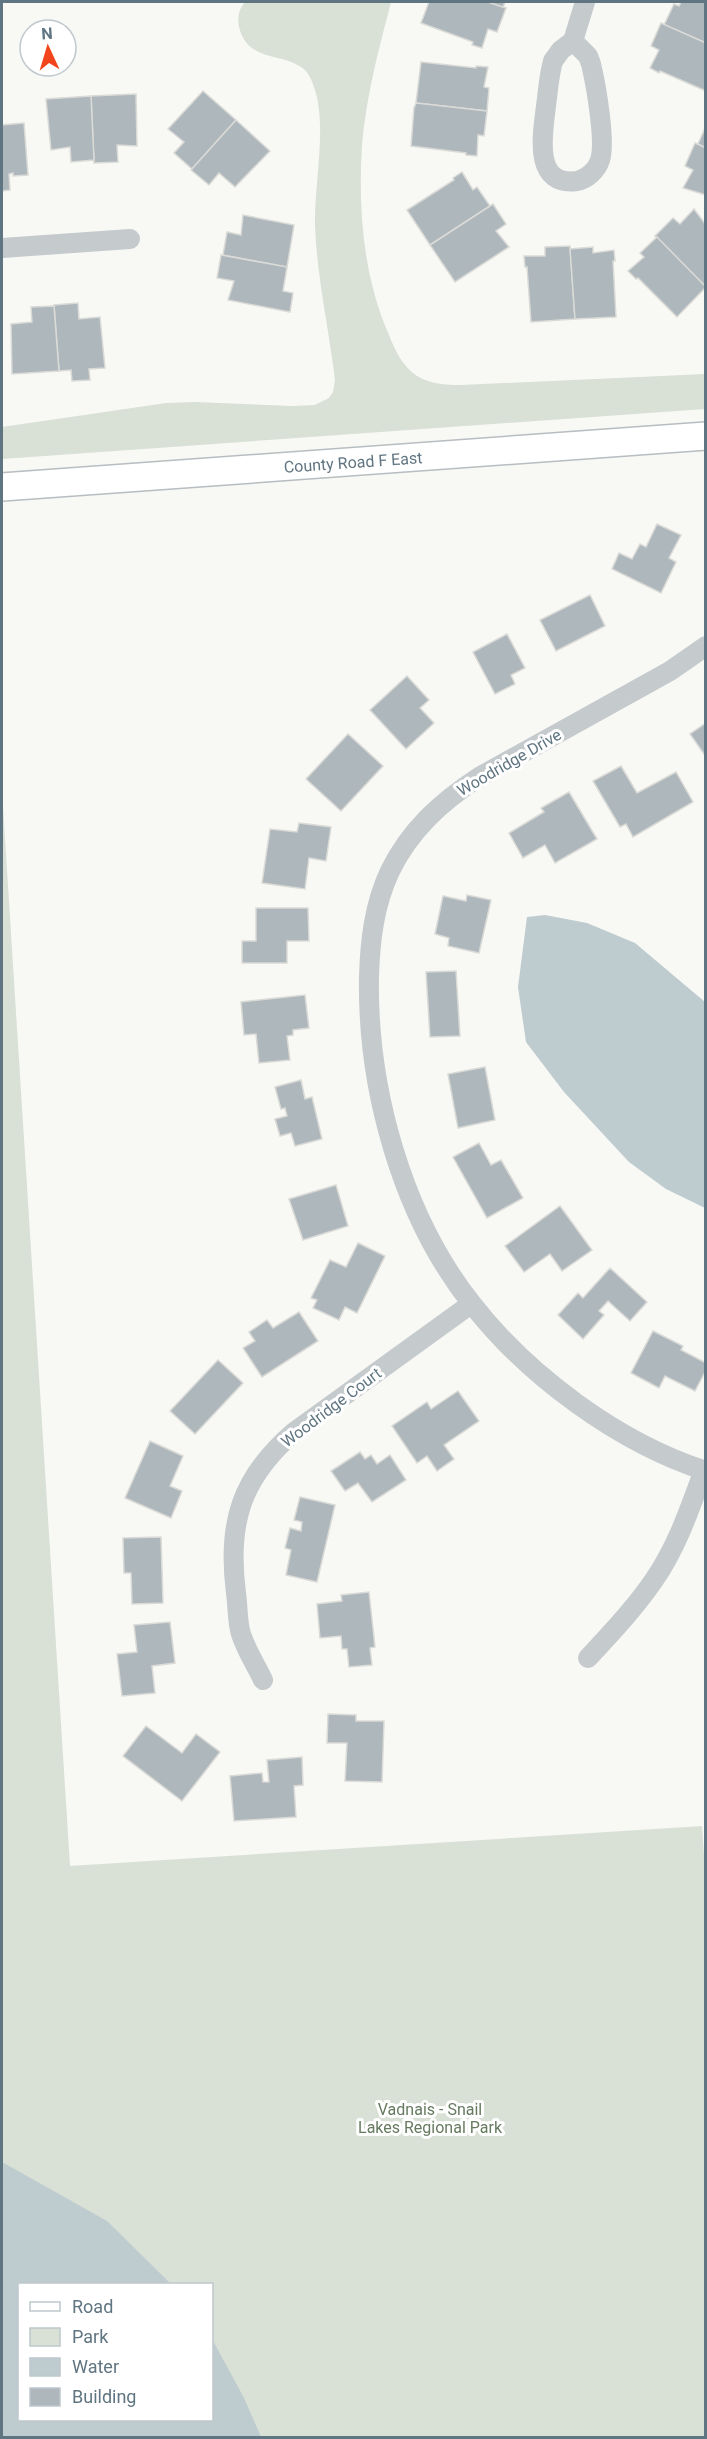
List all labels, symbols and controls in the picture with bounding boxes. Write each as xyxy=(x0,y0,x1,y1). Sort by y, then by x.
north arrow xyxy=(18,18,78,78)
text: N xyxy=(41,24,53,43)
street label: County Road F East xyxy=(283,448,423,477)
street label: Woodridge Drive xyxy=(454,725,565,800)
street label: Woodridge Court xyxy=(278,1364,385,1451)
park label: Vadnais - Snail Lakes Regional Park xyxy=(358,2100,503,2137)
legend xyxy=(18,2283,213,2421)
text: Road xyxy=(72,2296,113,2317)
text: Park xyxy=(72,2326,109,2347)
text: Water xyxy=(72,2356,119,2377)
text: Building xyxy=(72,2386,136,2407)

